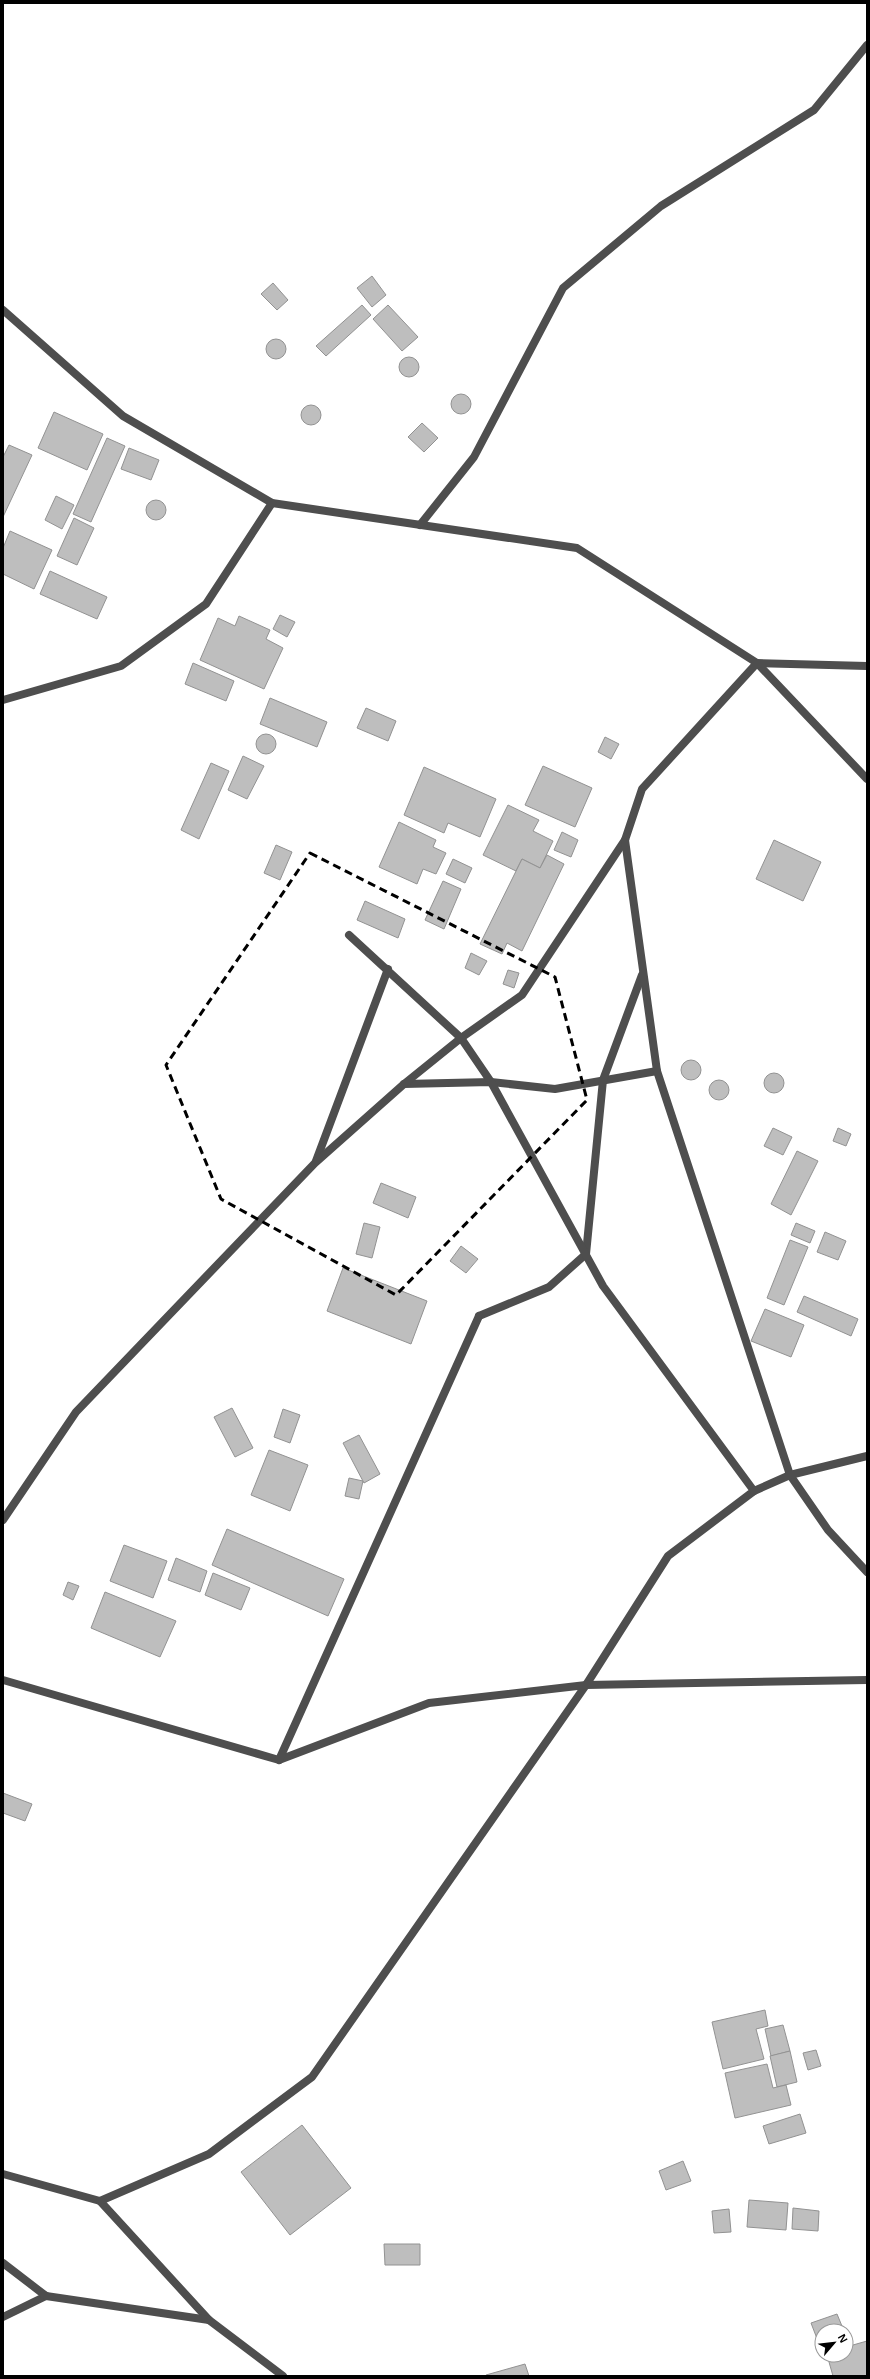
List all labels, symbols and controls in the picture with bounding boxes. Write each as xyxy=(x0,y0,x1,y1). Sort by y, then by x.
north arrow xyxy=(814,2323,854,2363)
text: N xyxy=(836,2332,850,2345)

